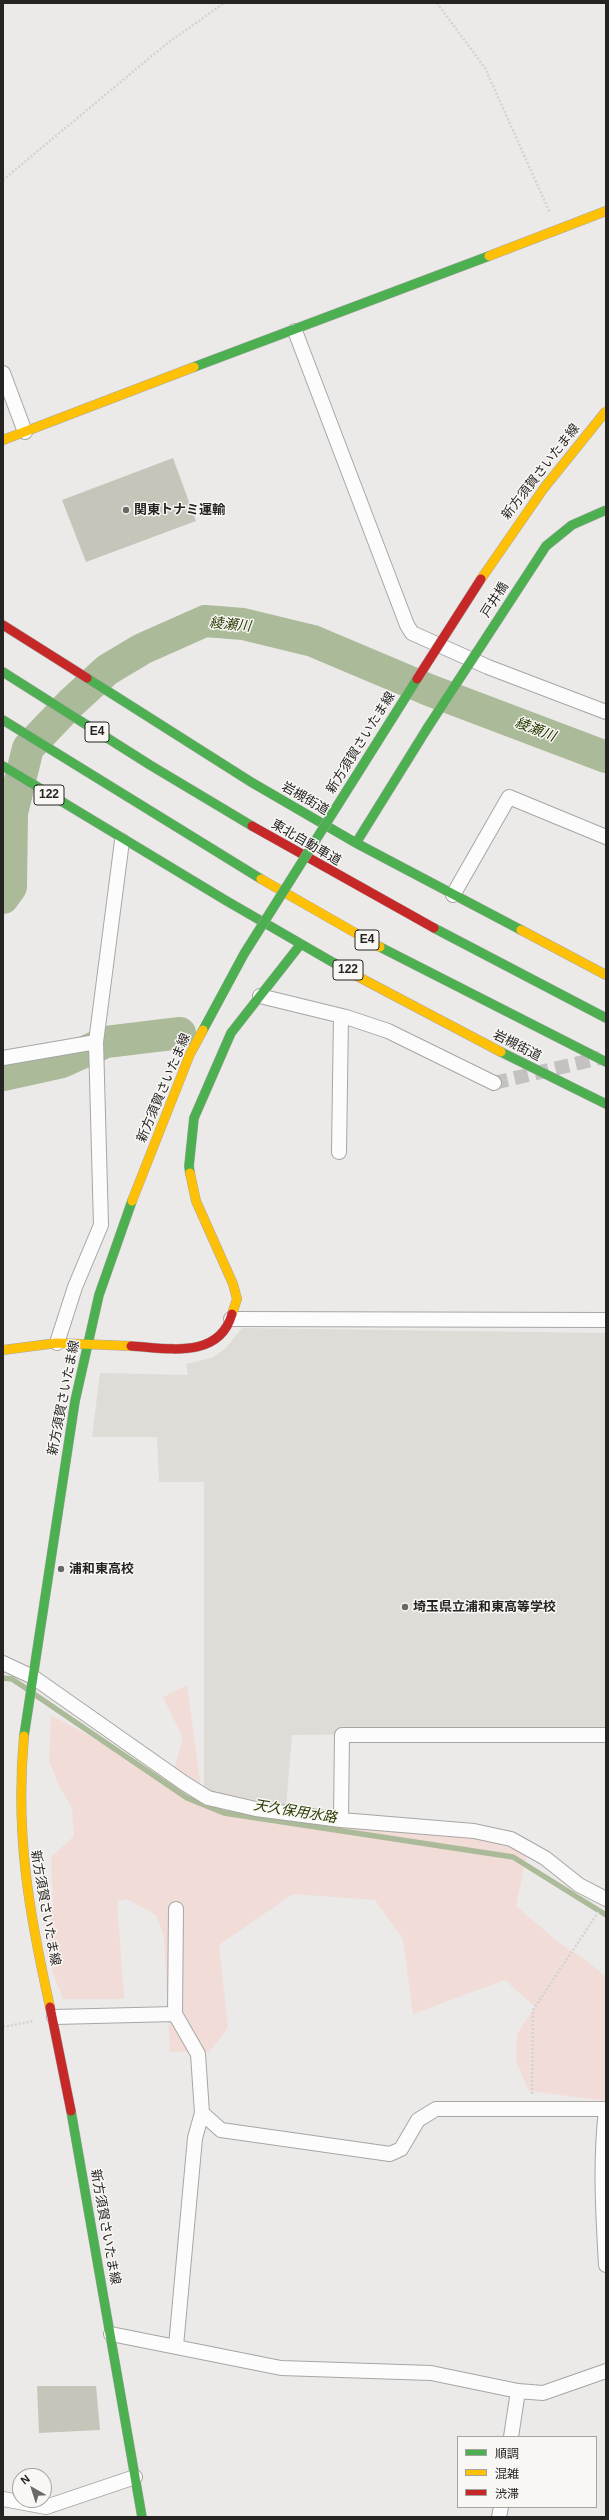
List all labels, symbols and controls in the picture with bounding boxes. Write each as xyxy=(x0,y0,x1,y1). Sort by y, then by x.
street label: 新方須賀さいたま線 xyxy=(499,421,583,523)
place label: 関東トナミ運輸 xyxy=(134,502,225,518)
marker: 関東トナミ運輸 xyxy=(121,505,131,515)
street label: 戸井橋 xyxy=(478,579,512,621)
water label: 綾瀬川 xyxy=(208,614,252,636)
street label: 新方須賀さいたま線 xyxy=(323,689,399,797)
water label: 綾瀬川 xyxy=(512,715,558,745)
road number: E4 xyxy=(85,722,109,742)
street label: 岩槻街道 xyxy=(279,779,331,819)
road number: 122 xyxy=(34,785,64,805)
street label: 東北自動車道 xyxy=(268,817,344,869)
road number: E4 xyxy=(355,930,379,950)
road number: 122 xyxy=(333,960,363,980)
street label: 岩槻街道 xyxy=(490,1027,544,1065)
street label: 新方須賀さいたま線 xyxy=(134,1031,194,1145)
street label: 新方須賀さいたま線 xyxy=(45,1339,83,1457)
place label: 浦和東高校 xyxy=(69,1561,134,1577)
marker: 浦和東高校 xyxy=(56,1564,66,1574)
place label: 埼玉県立浦和東高等学校 xyxy=(413,1599,556,1615)
marker: 埼玉県立浦和東高等学校 xyxy=(400,1602,410,1612)
water label: 天久保用水路 xyxy=(252,1797,338,1827)
street label: 新方須賀さいたま線 xyxy=(27,1849,63,1967)
street label: 新方須賀さいたま線 xyxy=(87,2168,123,2286)
legend xyxy=(457,2436,597,2508)
text: 順調 xyxy=(495,2447,519,2461)
text: 混雑 xyxy=(495,2467,519,2481)
north arrow xyxy=(12,2468,52,2508)
text: N xyxy=(18,2472,32,2487)
text: 渋滞 xyxy=(495,2487,519,2501)

